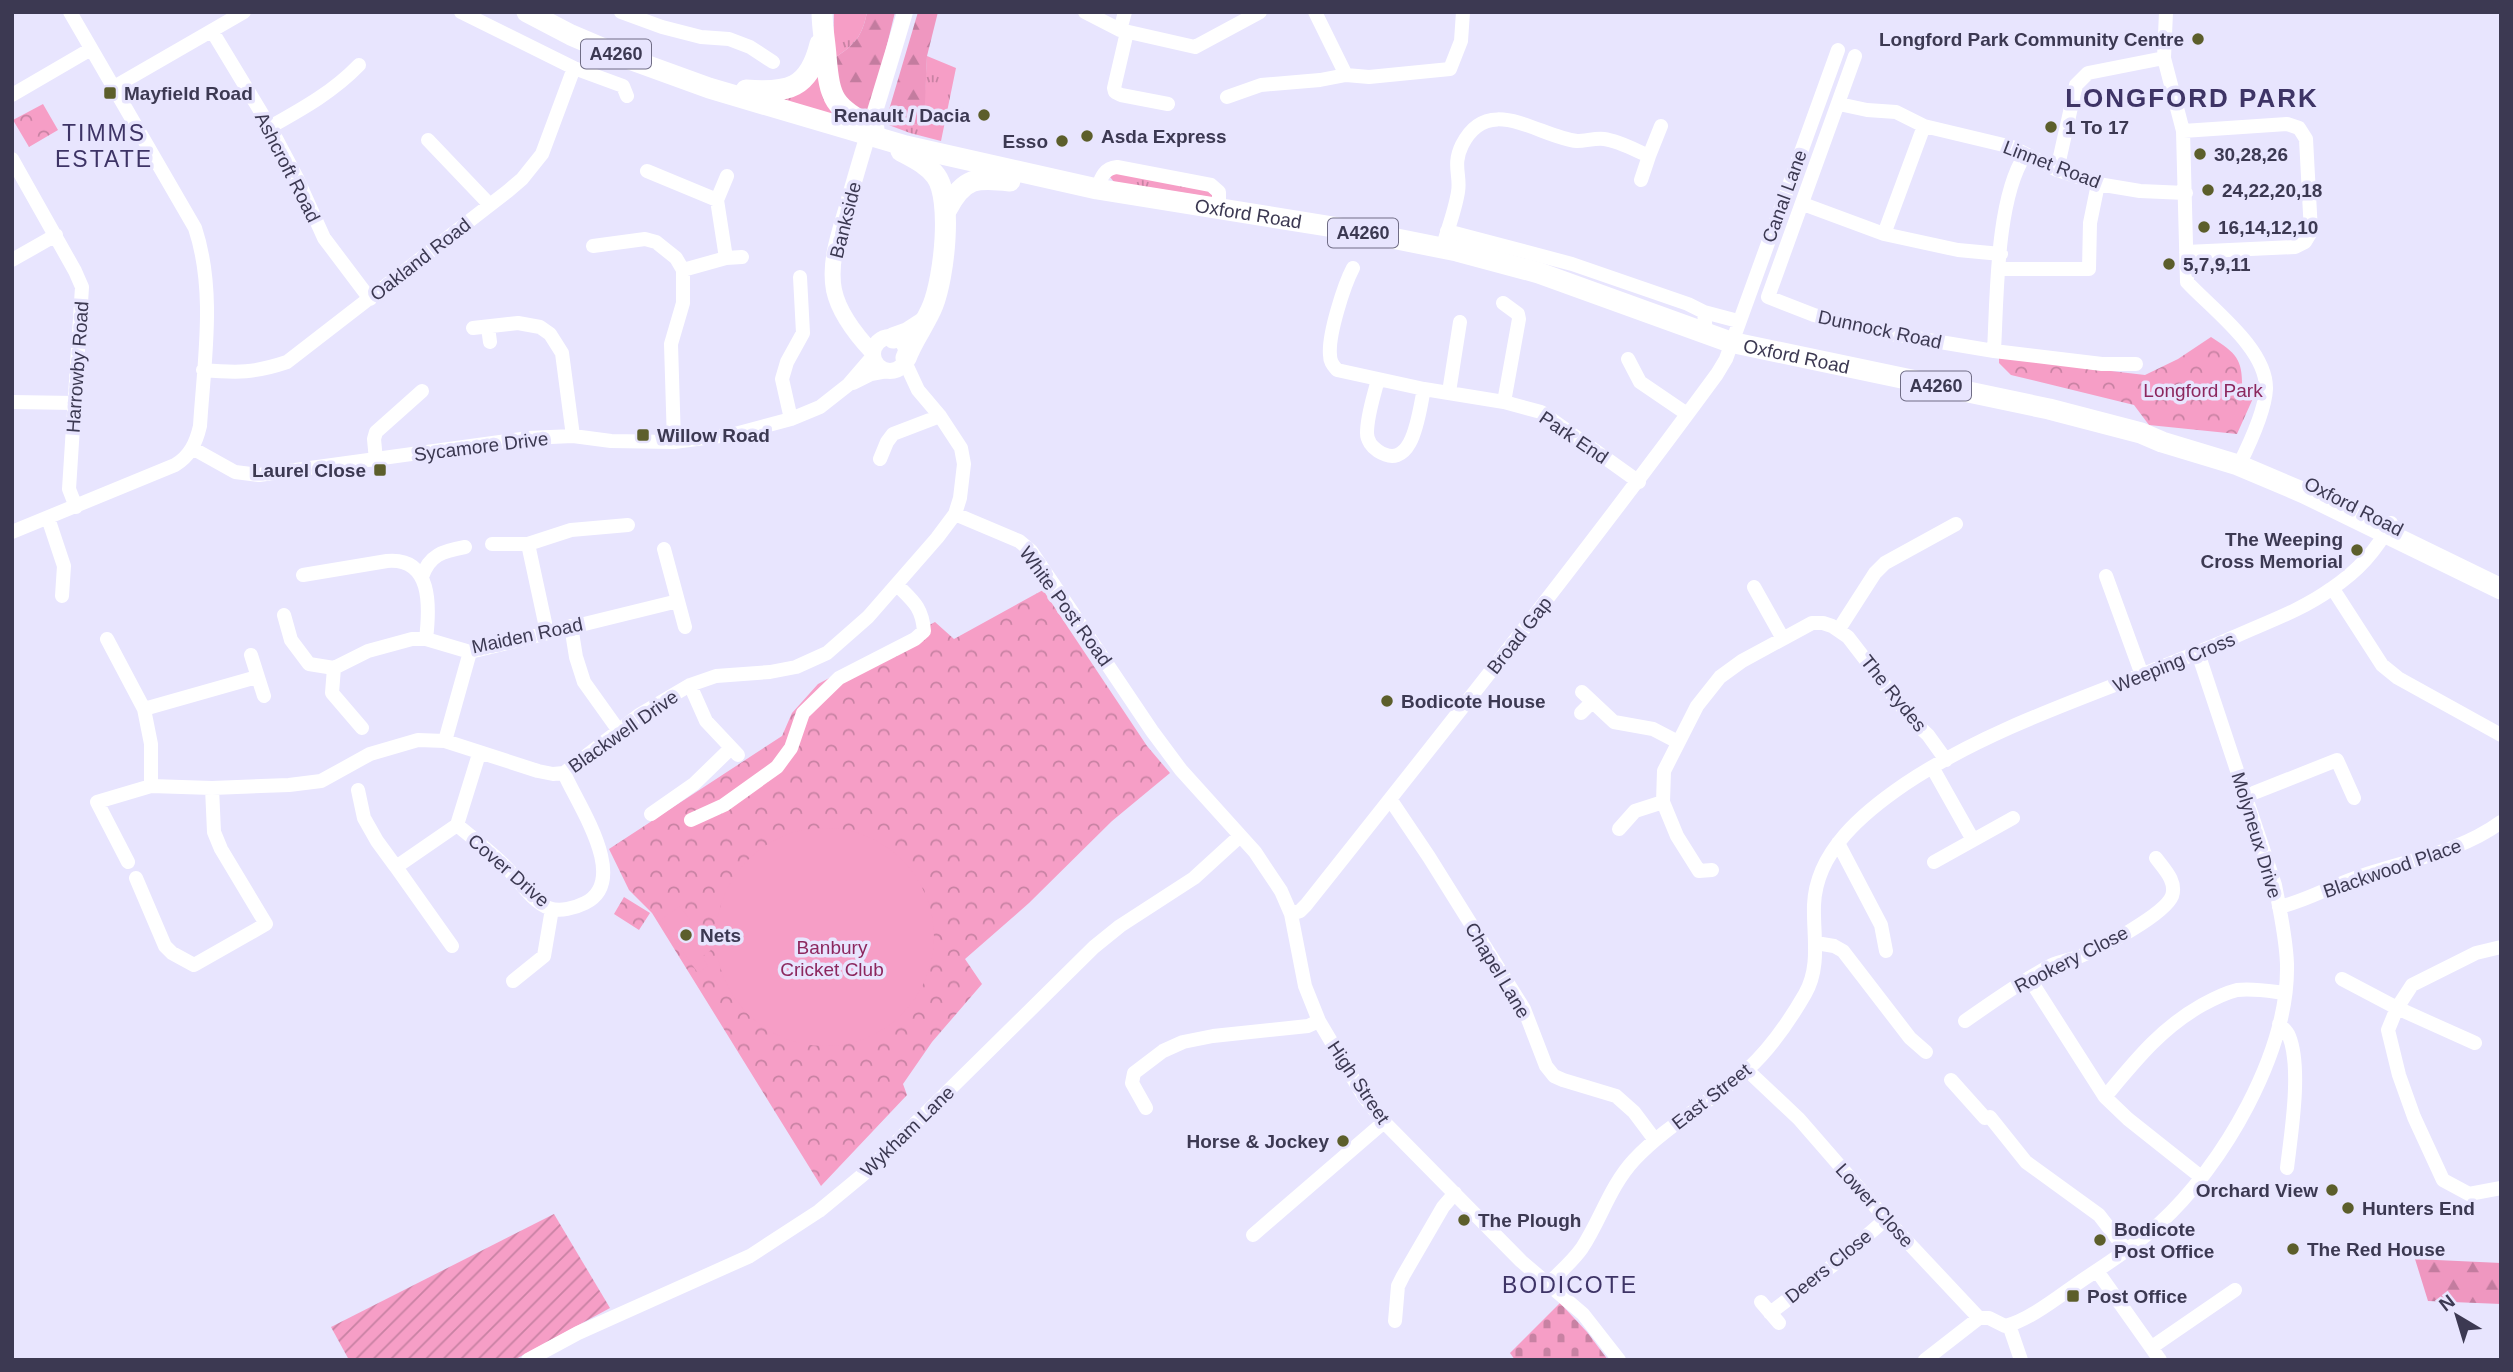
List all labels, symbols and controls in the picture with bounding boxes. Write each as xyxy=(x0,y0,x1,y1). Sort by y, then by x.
place label: Longford Park Community Centre xyxy=(1879,29,2184,50)
marker: Longford Park Community Centre xyxy=(2190,31,2206,47)
road number: A4260 xyxy=(581,40,651,68)
place label: Mayfield Road xyxy=(124,83,253,104)
district label: LONGFORD PARK xyxy=(2065,83,2319,113)
marker: Mayfield Road xyxy=(102,85,118,101)
place label: Renault / Dacia xyxy=(834,105,970,126)
marker: Renault / Dacia xyxy=(976,107,992,123)
street label: Ashcroft Road xyxy=(251,109,324,226)
place label: 1 To 17 xyxy=(2065,117,2129,138)
marker: 1 To 17 xyxy=(2043,119,2059,135)
district label: TIMMS ESTATE xyxy=(55,120,153,172)
place label: Asda Express xyxy=(1101,126,1227,147)
marker: Asda Express xyxy=(1079,128,1095,144)
place label: Esso xyxy=(1003,131,1048,152)
marker: Esso xyxy=(1054,133,1070,149)
street label: Linnet Road xyxy=(2000,136,2103,193)
place label: 30,28,26 xyxy=(2214,144,2288,165)
marker: 30,28,26 xyxy=(2192,146,2208,162)
street label: Canal Lane xyxy=(1758,147,1811,245)
street label: Bankside xyxy=(826,180,865,261)
place label: 24,22,20,18 xyxy=(2222,180,2322,201)
marker: 24,22,20,18 xyxy=(2200,182,2216,198)
street label: Oxford Road xyxy=(1193,195,1303,233)
street label: Oakland Road xyxy=(366,214,475,305)
place label: 16,14,12,10 xyxy=(2218,217,2318,238)
road number: A4260 xyxy=(1328,218,1398,247)
marker: 16,14,12,10 xyxy=(2196,219,2212,235)
place label: 5,7,9,11 xyxy=(2183,254,2251,275)
marker: 5,7,9,11 xyxy=(2161,256,2177,272)
street label: Harrowby Road xyxy=(62,300,93,434)
street label: Dunnock Road xyxy=(1816,306,1944,353)
street label: Oxford Road xyxy=(1742,335,1851,378)
road number: A4260 xyxy=(1901,372,1971,400)
park label: Longford Park xyxy=(2143,380,2263,401)
street label: Park End xyxy=(1535,407,1612,468)
place label: Willow Road xyxy=(657,425,770,446)
marker: Willow Road xyxy=(635,427,651,443)
street label: Sycamore Drive xyxy=(413,428,549,465)
place label: Laurel Close xyxy=(252,460,366,481)
marker: Laurel Close xyxy=(372,462,388,478)
street label: Oxford Road xyxy=(2301,473,2407,540)
place label: The Weeping Cross Memorial xyxy=(2200,529,2343,572)
street label: White Post Road xyxy=(1015,542,1116,670)
marker: The Weeping Cross Memorial xyxy=(2349,542,2365,558)
street label: Broad Gap xyxy=(1483,593,1556,678)
street label: Maiden Road xyxy=(470,613,585,658)
street label: Weeping Cross xyxy=(2110,628,2238,696)
street label: The Rydes xyxy=(1857,651,1931,736)
street label: Blackwell Drive xyxy=(565,686,682,777)
place label: Bodicote House xyxy=(1401,691,1546,712)
marker: Bodicote House xyxy=(1379,693,1395,709)
street label: Molyneux Drive xyxy=(2227,769,2286,901)
street label: Cover Drive xyxy=(464,830,553,911)
street label: Blackwood Place xyxy=(2320,835,2464,902)
street label: Chapel Lane xyxy=(1461,919,1534,1022)
street label: Rookery Close xyxy=(2011,922,2132,997)
place label: Nets xyxy=(700,925,741,946)
marker: Nets xyxy=(678,927,694,943)
park label: Banbury Cricket Club xyxy=(780,937,884,980)
street label: High Street xyxy=(1323,1037,1394,1128)
street label: East Street xyxy=(1668,1059,1755,1134)
street label: Wykham Lane xyxy=(856,1082,958,1181)
place label: Horse & Jockey xyxy=(1186,1131,1329,1152)
marker: Horse & Jockey xyxy=(1335,1133,1351,1149)
street label: Lower Close xyxy=(1831,1159,1918,1252)
place label: Orchard View xyxy=(2196,1180,2318,1201)
marker: Orchard View xyxy=(2324,1182,2340,1198)
place label: Hunters End xyxy=(2362,1198,2475,1219)
marker: Hunters End xyxy=(2340,1200,2356,1216)
place label: The Plough xyxy=(1478,1210,1581,1231)
marker: The Plough xyxy=(1456,1212,1472,1228)
place label: Bodicote Post Office xyxy=(2114,1219,2214,1262)
street label: Deers Close xyxy=(1781,1225,1876,1307)
marker: Bodicote Post Office xyxy=(2092,1232,2108,1248)
place label: The Red House xyxy=(2307,1239,2445,1260)
marker: The Red House xyxy=(2285,1241,2301,1257)
district label: BODICOTE xyxy=(1502,1272,1638,1298)
north arrow xyxy=(2422,1281,2492,1351)
place label: Post Office xyxy=(2087,1286,2187,1307)
marker: Post Office xyxy=(2065,1288,2081,1304)
text: N xyxy=(2435,1290,2459,1315)

